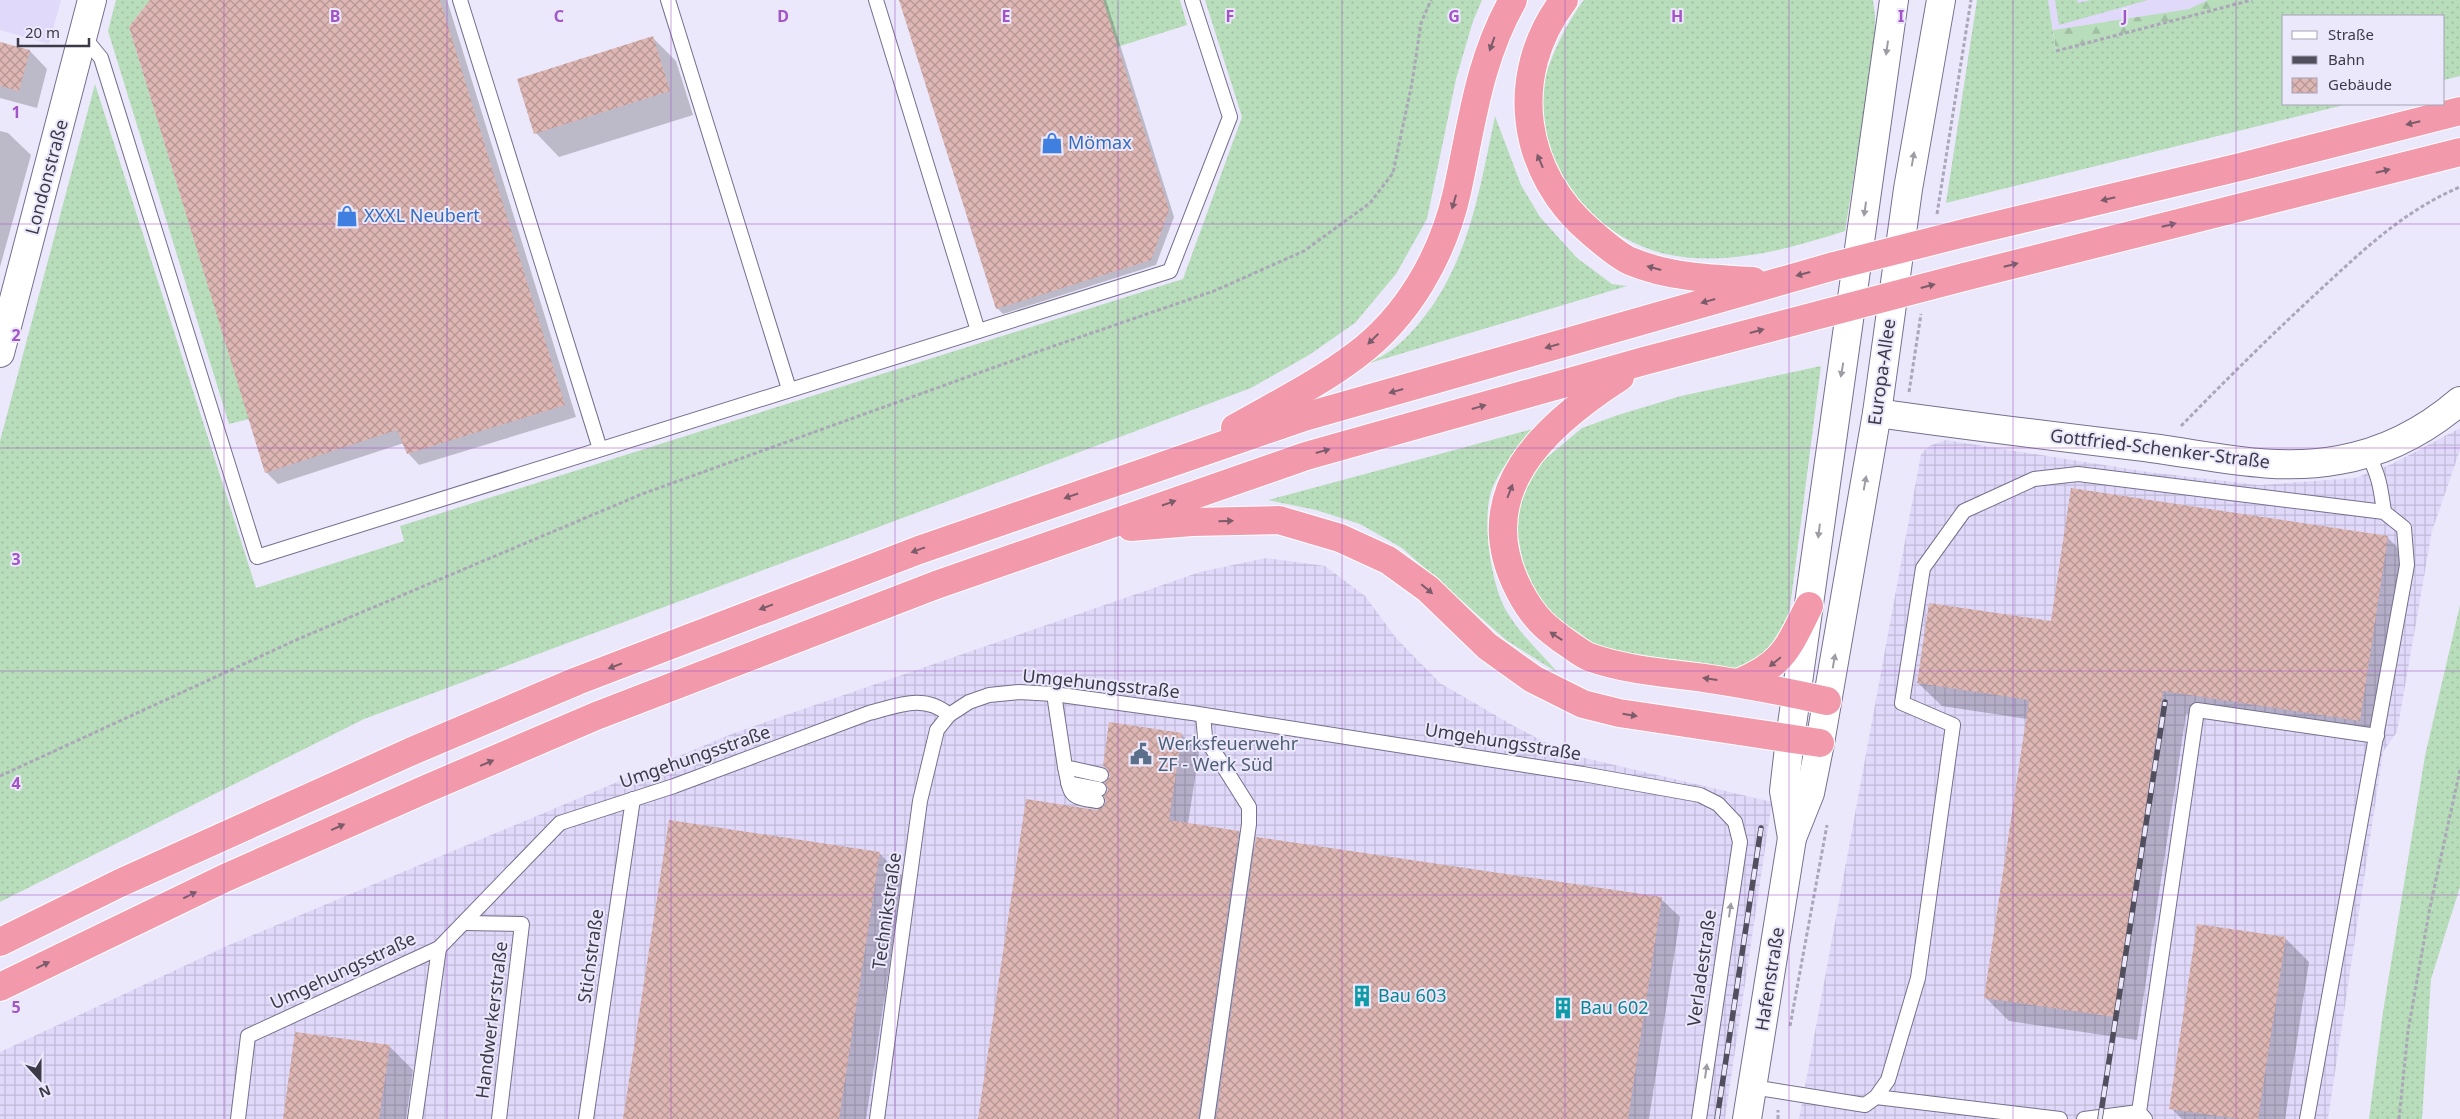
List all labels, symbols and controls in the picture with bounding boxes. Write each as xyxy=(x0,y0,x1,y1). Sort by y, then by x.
text: B xyxy=(330,5,340,27)
text: C xyxy=(554,5,564,27)
text: D xyxy=(777,5,789,27)
text: E xyxy=(1002,5,1011,27)
text: F xyxy=(1226,5,1234,27)
text: G xyxy=(1448,5,1460,27)
text: H xyxy=(1671,5,1683,27)
text: I xyxy=(1898,5,1904,27)
text: J xyxy=(2120,5,2128,27)
scale bar xyxy=(18,15,89,47)
legend xyxy=(2282,15,2445,105)
text: 20 m xyxy=(25,22,60,42)
text: Straße xyxy=(2328,24,2374,44)
one-way arrow xyxy=(1488,37,1496,52)
one-way arrow xyxy=(1883,41,1891,57)
text: Bahn xyxy=(2328,49,2365,69)
text: Gebäude xyxy=(2328,74,2392,94)
text: 1 xyxy=(11,101,21,123)
street label: Londonstraße xyxy=(19,116,73,237)
one-way arrow xyxy=(2405,119,2420,127)
shop icon: Mömax xyxy=(1039,130,1065,156)
place label: Mömax xyxy=(1068,130,1132,154)
one-way arrow xyxy=(1910,151,1918,167)
one-way arrow xyxy=(1536,153,1544,168)
one-way arrow xyxy=(2376,167,2391,175)
one-way arrow xyxy=(1450,194,1458,209)
one-way arrow xyxy=(2100,195,2115,203)
one-way arrow xyxy=(1861,202,1869,218)
shop icon: XXXL Neubert xyxy=(334,203,360,229)
place label: XXXL Neubert xyxy=(364,203,480,227)
one-way arrow xyxy=(2161,221,2176,229)
one-way arrow xyxy=(2004,261,2019,269)
one-way arrow xyxy=(1647,263,1662,271)
one-way arrow xyxy=(1795,270,1810,278)
one-way arrow xyxy=(1920,282,1935,290)
one-way arrow xyxy=(1701,298,1716,306)
street label: Europa-Allee xyxy=(1862,317,1900,427)
text: 2 xyxy=(11,324,21,346)
one-way arrow xyxy=(1749,327,1764,335)
one-way arrow xyxy=(1368,333,1380,345)
one-way arrow xyxy=(1544,343,1559,351)
one-way arrow xyxy=(1838,363,1846,379)
one-way arrow xyxy=(1388,387,1403,395)
one-way arrow xyxy=(1472,403,1487,411)
street label: Gottfried-Schenker-Straße xyxy=(2049,423,2271,473)
one-way arrow xyxy=(1315,447,1330,455)
one-way arrow xyxy=(1861,475,1869,491)
one-way arrow xyxy=(1506,483,1514,498)
one-way arrow xyxy=(1064,493,1079,500)
one-way arrow xyxy=(1162,499,1177,507)
one-way arrow xyxy=(1218,517,1234,525)
one-way arrow xyxy=(1815,523,1823,539)
one-way arrow xyxy=(910,546,925,554)
text: 3 xyxy=(11,548,21,570)
one-way arrow xyxy=(1420,583,1432,595)
one-way arrow xyxy=(758,603,773,611)
one-way arrow xyxy=(1550,631,1563,640)
one-way arrow xyxy=(1830,652,1838,668)
one-way arrow xyxy=(1768,657,1781,668)
one-way arrow xyxy=(607,663,622,670)
street label: Umgehungsstraße xyxy=(1021,663,1181,703)
one-way arrow xyxy=(1702,675,1718,683)
one-way arrow xyxy=(1623,711,1639,719)
street label: Umgehungsstraße xyxy=(1423,717,1583,765)
street label: Umgehungsstraße xyxy=(616,719,773,793)
place label: Werksfeuerwehr ZF - Werk Süd xyxy=(1158,731,1299,776)
public building icon: Werksfeuerwehr ZF - Werk Süd xyxy=(1128,741,1154,767)
one-way arrow xyxy=(480,758,494,766)
text: 4 xyxy=(11,772,21,794)
one-way arrow xyxy=(331,823,345,831)
street label: Technikstraße xyxy=(866,851,906,971)
one-way arrow xyxy=(183,890,197,898)
one-way arrow xyxy=(1726,902,1734,918)
street label: Stichstraße xyxy=(572,907,608,1004)
street label: Verladestraße xyxy=(1681,908,1721,1028)
street label: Hafenstraße xyxy=(1749,925,1789,1032)
street label: Umgehungsstraße xyxy=(266,926,419,1014)
street label: Handwerkerstraße xyxy=(469,940,513,1100)
one-way arrow xyxy=(36,961,51,969)
building icon: Bau 603 xyxy=(1349,983,1375,1009)
place label: Bau 603 xyxy=(1378,983,1447,1007)
building icon: Bau 602 xyxy=(1550,995,1576,1021)
place label: Bau 602 xyxy=(1580,995,1649,1019)
text: 5 xyxy=(11,996,21,1018)
north arrow xyxy=(15,1054,65,1104)
one-way arrow xyxy=(1702,1062,1710,1078)
text: N xyxy=(36,1081,54,1103)

